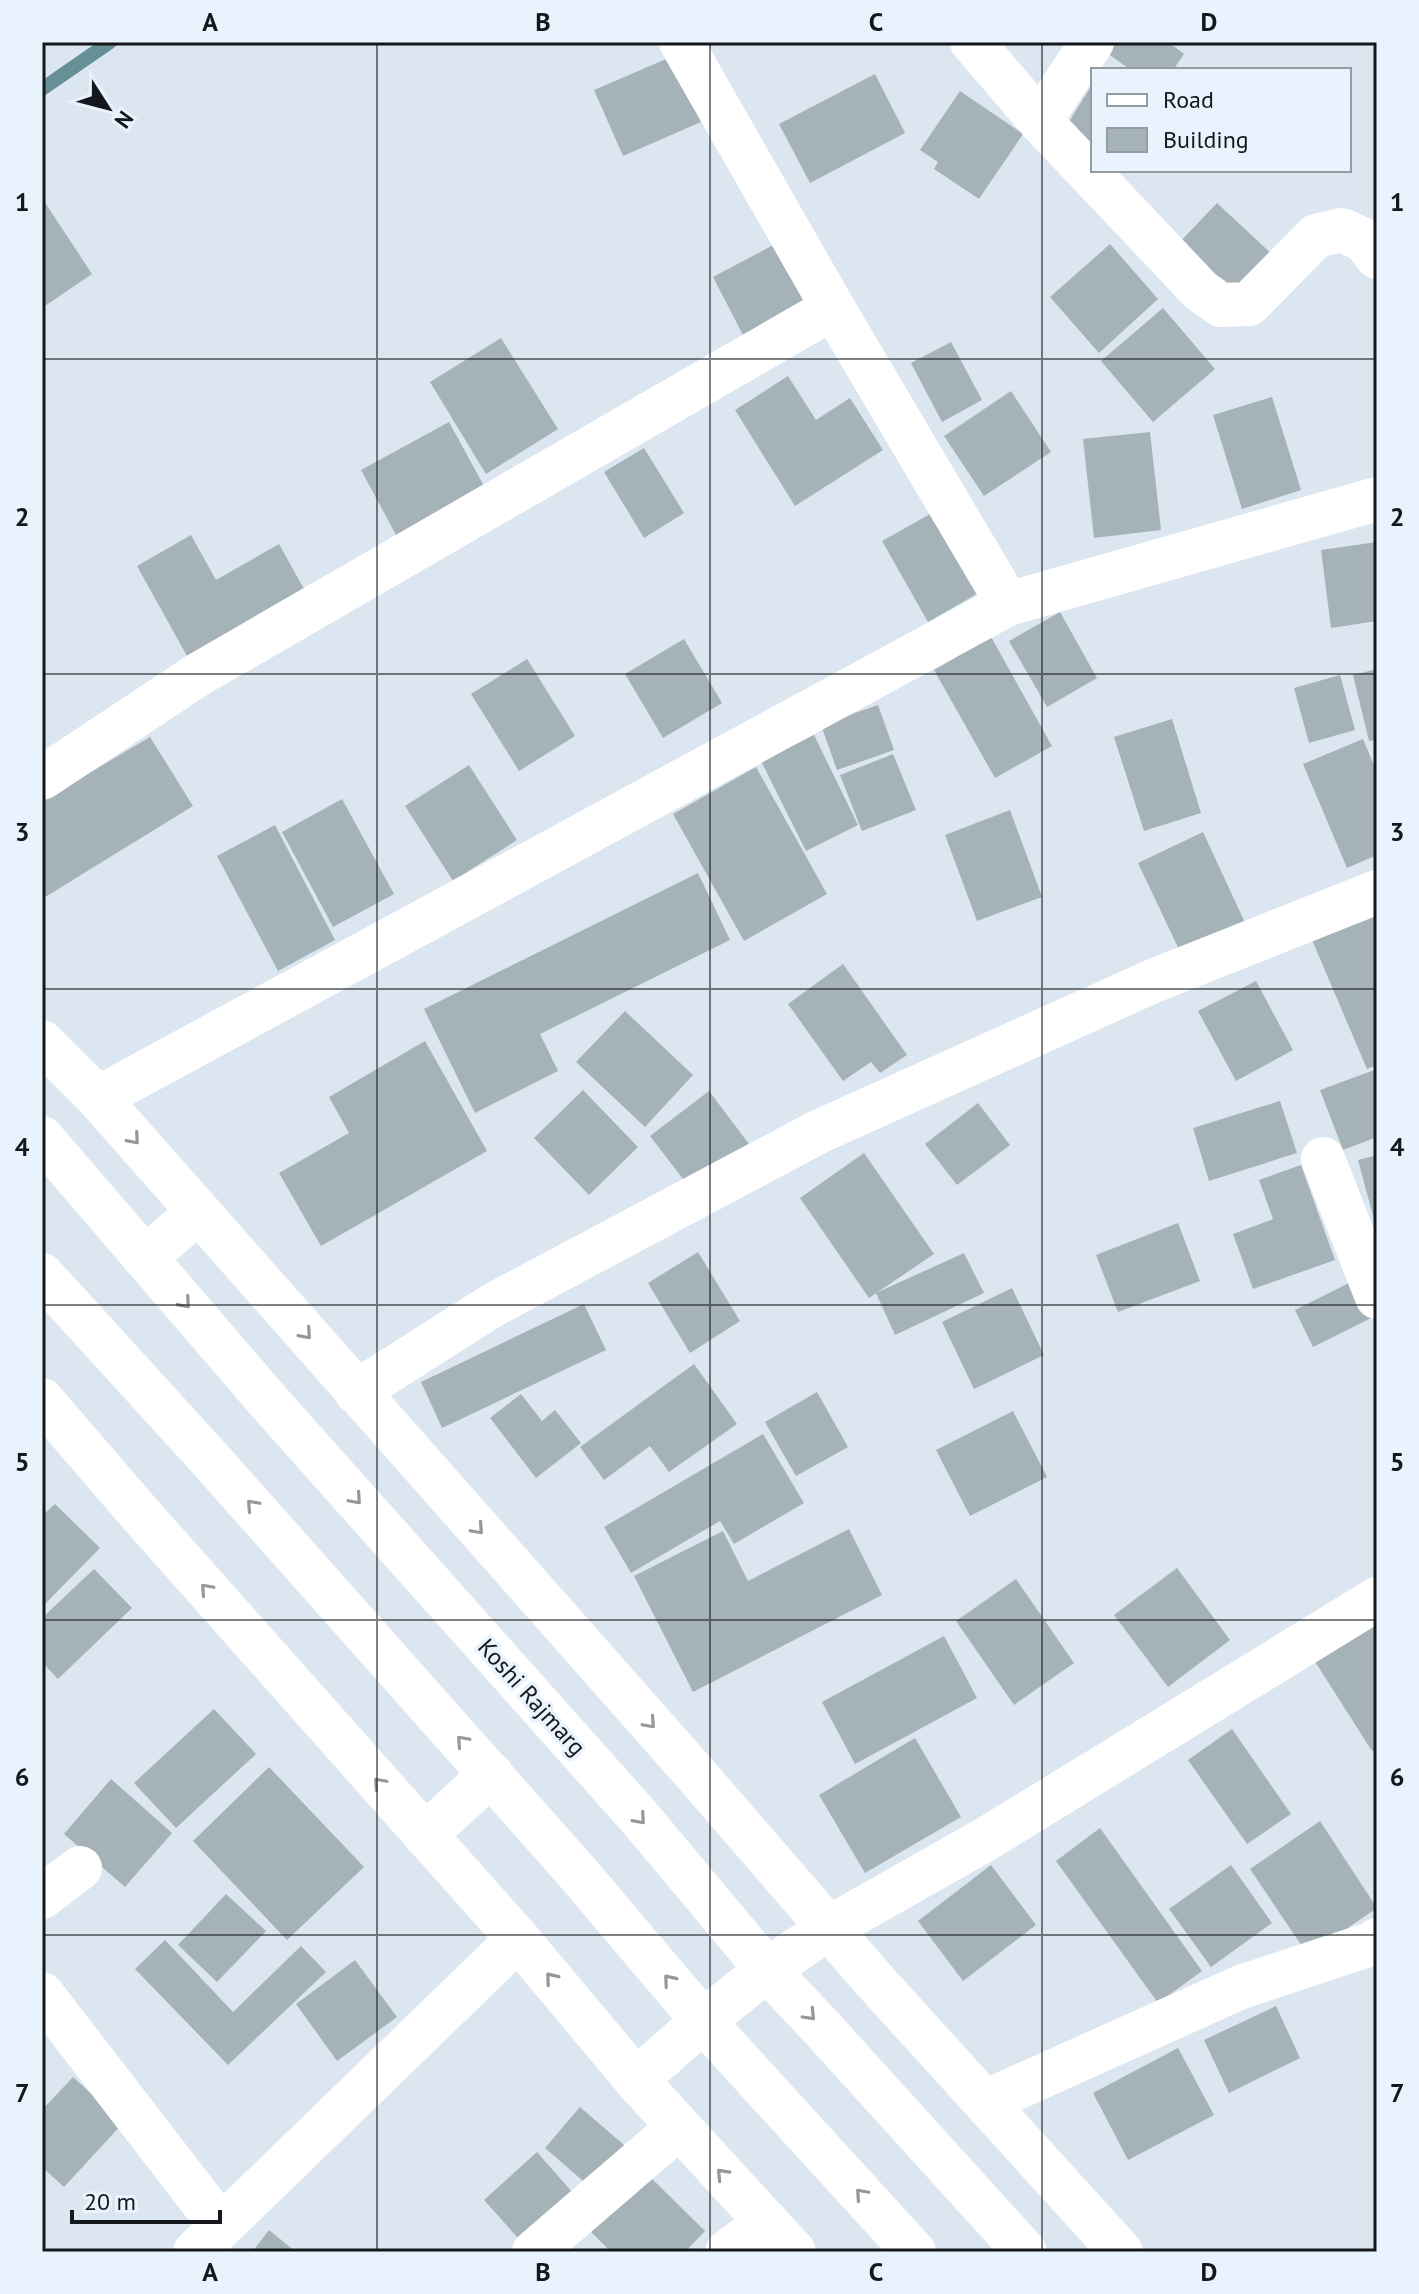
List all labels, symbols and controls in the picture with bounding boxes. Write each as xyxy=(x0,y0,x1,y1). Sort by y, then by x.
text: A xyxy=(202,5,218,38)
text: B xyxy=(535,5,551,38)
text: C xyxy=(869,5,883,38)
text: D xyxy=(1201,5,1217,38)
north arrow xyxy=(68,68,148,148)
legend xyxy=(1091,68,1351,172)
text: Road xyxy=(1163,84,1214,115)
text: N xyxy=(109,106,140,134)
text: Building xyxy=(1163,124,1249,155)
text: 1 xyxy=(15,185,29,218)
text: 1 xyxy=(1390,185,1404,218)
text: 2 xyxy=(15,500,29,533)
text: 2 xyxy=(1390,500,1404,533)
text: 3 xyxy=(15,815,29,848)
text: 3 xyxy=(1390,815,1404,848)
one-way arrow xyxy=(124,1129,139,1144)
text: 4 xyxy=(15,1130,30,1163)
text: 4 xyxy=(1390,1130,1405,1163)
one-way arrow xyxy=(175,1294,189,1309)
one-way arrow xyxy=(296,1325,310,1340)
text: 5 xyxy=(15,1445,29,1478)
text: 5 xyxy=(1390,1445,1404,1478)
one-way arrow xyxy=(346,1490,360,1505)
one-way arrow xyxy=(247,1500,261,1515)
one-way arrow xyxy=(468,1519,483,1534)
one-way arrow xyxy=(202,1583,216,1598)
street label: Koshi Rajmarg xyxy=(471,1632,593,1762)
one-way arrow xyxy=(641,1714,655,1729)
one-way arrow xyxy=(457,1736,472,1751)
text: 6 xyxy=(15,1760,29,1793)
text: 6 xyxy=(1390,1760,1404,1793)
one-way arrow xyxy=(374,1778,389,1793)
one-way arrow xyxy=(630,1810,645,1824)
one-way arrow xyxy=(546,1973,561,1987)
one-way arrow xyxy=(664,1975,679,1989)
one-way arrow xyxy=(801,2006,816,2020)
text: 7 xyxy=(15,2076,29,2109)
text: 7 xyxy=(1390,2076,1404,2109)
one-way arrow xyxy=(716,2169,731,2183)
scale bar xyxy=(72,2174,220,2224)
text: 20 m xyxy=(84,2186,136,2217)
one-way arrow xyxy=(857,2189,871,2204)
text: A xyxy=(202,2255,218,2288)
text: B xyxy=(535,2255,551,2288)
text: C xyxy=(869,2255,883,2288)
text: D xyxy=(1201,2255,1217,2288)

